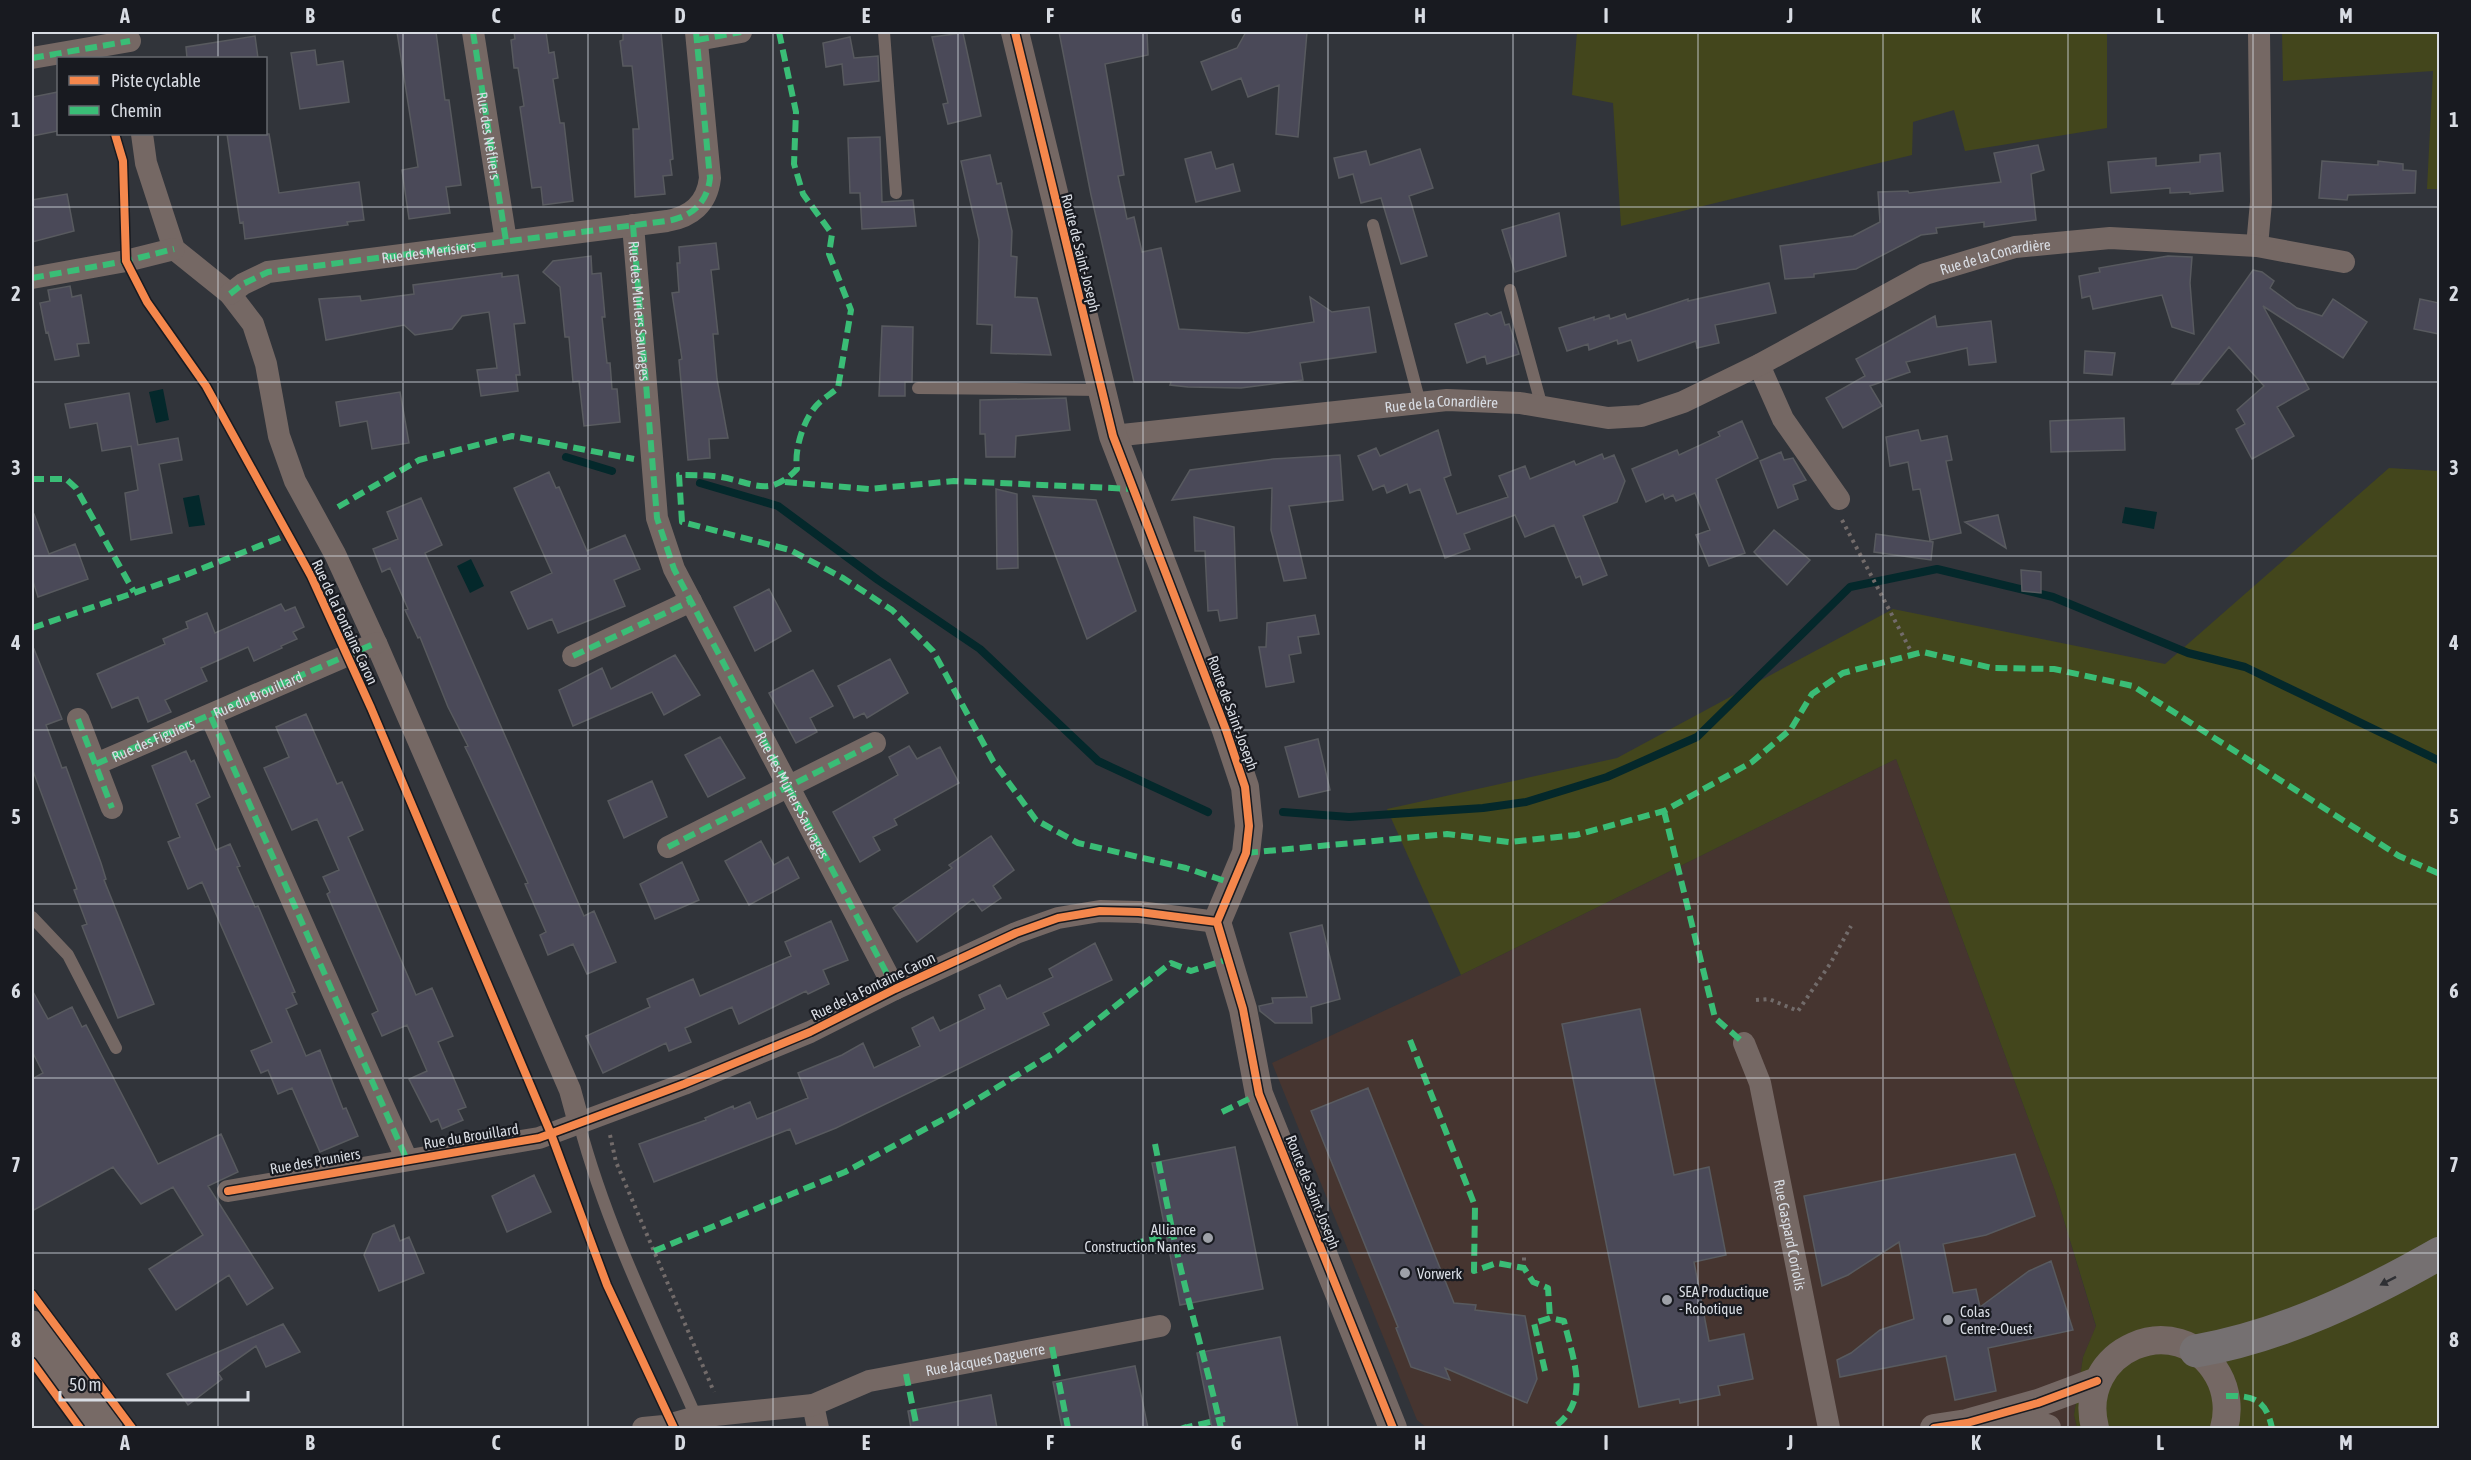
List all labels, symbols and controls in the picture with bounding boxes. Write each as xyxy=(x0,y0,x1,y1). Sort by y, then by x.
text: A xyxy=(119,4,130,27)
text: B xyxy=(305,4,315,27)
text: C xyxy=(492,4,501,27)
text: D xyxy=(674,4,686,27)
text: E xyxy=(862,4,871,27)
text: F xyxy=(1046,4,1054,27)
text: G xyxy=(1231,4,1242,27)
text: H xyxy=(1414,4,1426,27)
text: I xyxy=(1603,4,1609,27)
text: J xyxy=(1786,4,1793,27)
text: K xyxy=(1971,4,1981,27)
text: L xyxy=(2156,4,2164,27)
text: M xyxy=(2339,4,2353,27)
legend xyxy=(57,57,267,135)
text: Piste cyclable xyxy=(111,70,201,91)
street label: Rue des Nèfliers xyxy=(474,91,505,181)
text: Chemin xyxy=(111,100,162,121)
text: 1 xyxy=(11,108,21,131)
text: 1 xyxy=(2449,108,2459,131)
street label: Route de Saint-Joseph xyxy=(1058,192,1104,314)
street label: Rue de la Conardière xyxy=(1938,235,2051,278)
street label: Rue des Merisiers xyxy=(380,237,477,266)
street label: Rue des Mûriers Sauvages xyxy=(626,240,654,381)
text: 2 xyxy=(11,282,21,305)
text: 2 xyxy=(2449,282,2459,305)
street label: Rue de la Conardière xyxy=(1384,391,1498,415)
text: 3 xyxy=(11,456,21,479)
text: 3 xyxy=(2449,456,2459,479)
street label: Rue de la Fontaine Caron xyxy=(309,557,381,687)
text: 4 xyxy=(10,631,21,654)
text: 4 xyxy=(2448,631,2459,654)
street label: Route de Saint-Joseph xyxy=(1204,653,1262,773)
street label: Rue du Brouillard xyxy=(210,667,305,721)
street label: Rue des Figuiers xyxy=(109,714,197,765)
street label: Rue des Mûriers Sauvages xyxy=(753,729,833,861)
text: 5 xyxy=(11,805,21,828)
text: 5 xyxy=(2449,805,2459,828)
street label: Rue de la Fontaine Caron xyxy=(808,949,938,1023)
text: 6 xyxy=(11,979,21,1002)
text: 6 xyxy=(2449,979,2459,1002)
street label: Rue du Brouillard xyxy=(422,1120,520,1152)
street label: Route de Saint-Joseph xyxy=(1282,1133,1344,1251)
street label: Rue des Pruniers xyxy=(269,1145,361,1177)
text: 7 xyxy=(11,1153,21,1176)
text: 7 xyxy=(2449,1153,2459,1176)
street label: Rue Gaspard Coriolis xyxy=(1771,1178,1810,1292)
place label: Alliance Construction Nantes xyxy=(1085,1221,1196,1255)
marker: Alliance Construction Nantes xyxy=(1201,1231,1215,1245)
place label: Vorwerk xyxy=(1417,1265,1462,1282)
marker: Vorwerk xyxy=(1398,1266,1412,1280)
one-way arrow xyxy=(2380,1276,2397,1285)
place label: SEA Productique - Robotique xyxy=(1679,1283,1769,1317)
marker: SEA Productique - Robotique xyxy=(1660,1293,1674,1307)
place label: Colas Centre-Ouest xyxy=(1960,1303,2033,1337)
marker: Colas Centre-Ouest xyxy=(1941,1313,1955,1327)
text: 8 xyxy=(11,1328,21,1351)
text: 8 xyxy=(2449,1328,2459,1351)
street label: Rue Jacques Daguerre xyxy=(924,1339,1046,1379)
scale bar xyxy=(60,1364,248,1402)
text: 50 m xyxy=(69,1374,101,1395)
text: A xyxy=(119,1431,130,1454)
text: B xyxy=(305,1431,315,1454)
text: C xyxy=(492,1431,501,1454)
text: D xyxy=(674,1431,686,1454)
text: E xyxy=(862,1431,871,1454)
text: F xyxy=(1046,1431,1054,1454)
text: G xyxy=(1231,1431,1242,1454)
text: H xyxy=(1414,1431,1426,1454)
text: I xyxy=(1603,1431,1609,1454)
text: J xyxy=(1786,1431,1793,1454)
text: K xyxy=(1971,1431,1981,1454)
text: L xyxy=(2156,1431,2164,1454)
text: M xyxy=(2339,1431,2353,1454)

